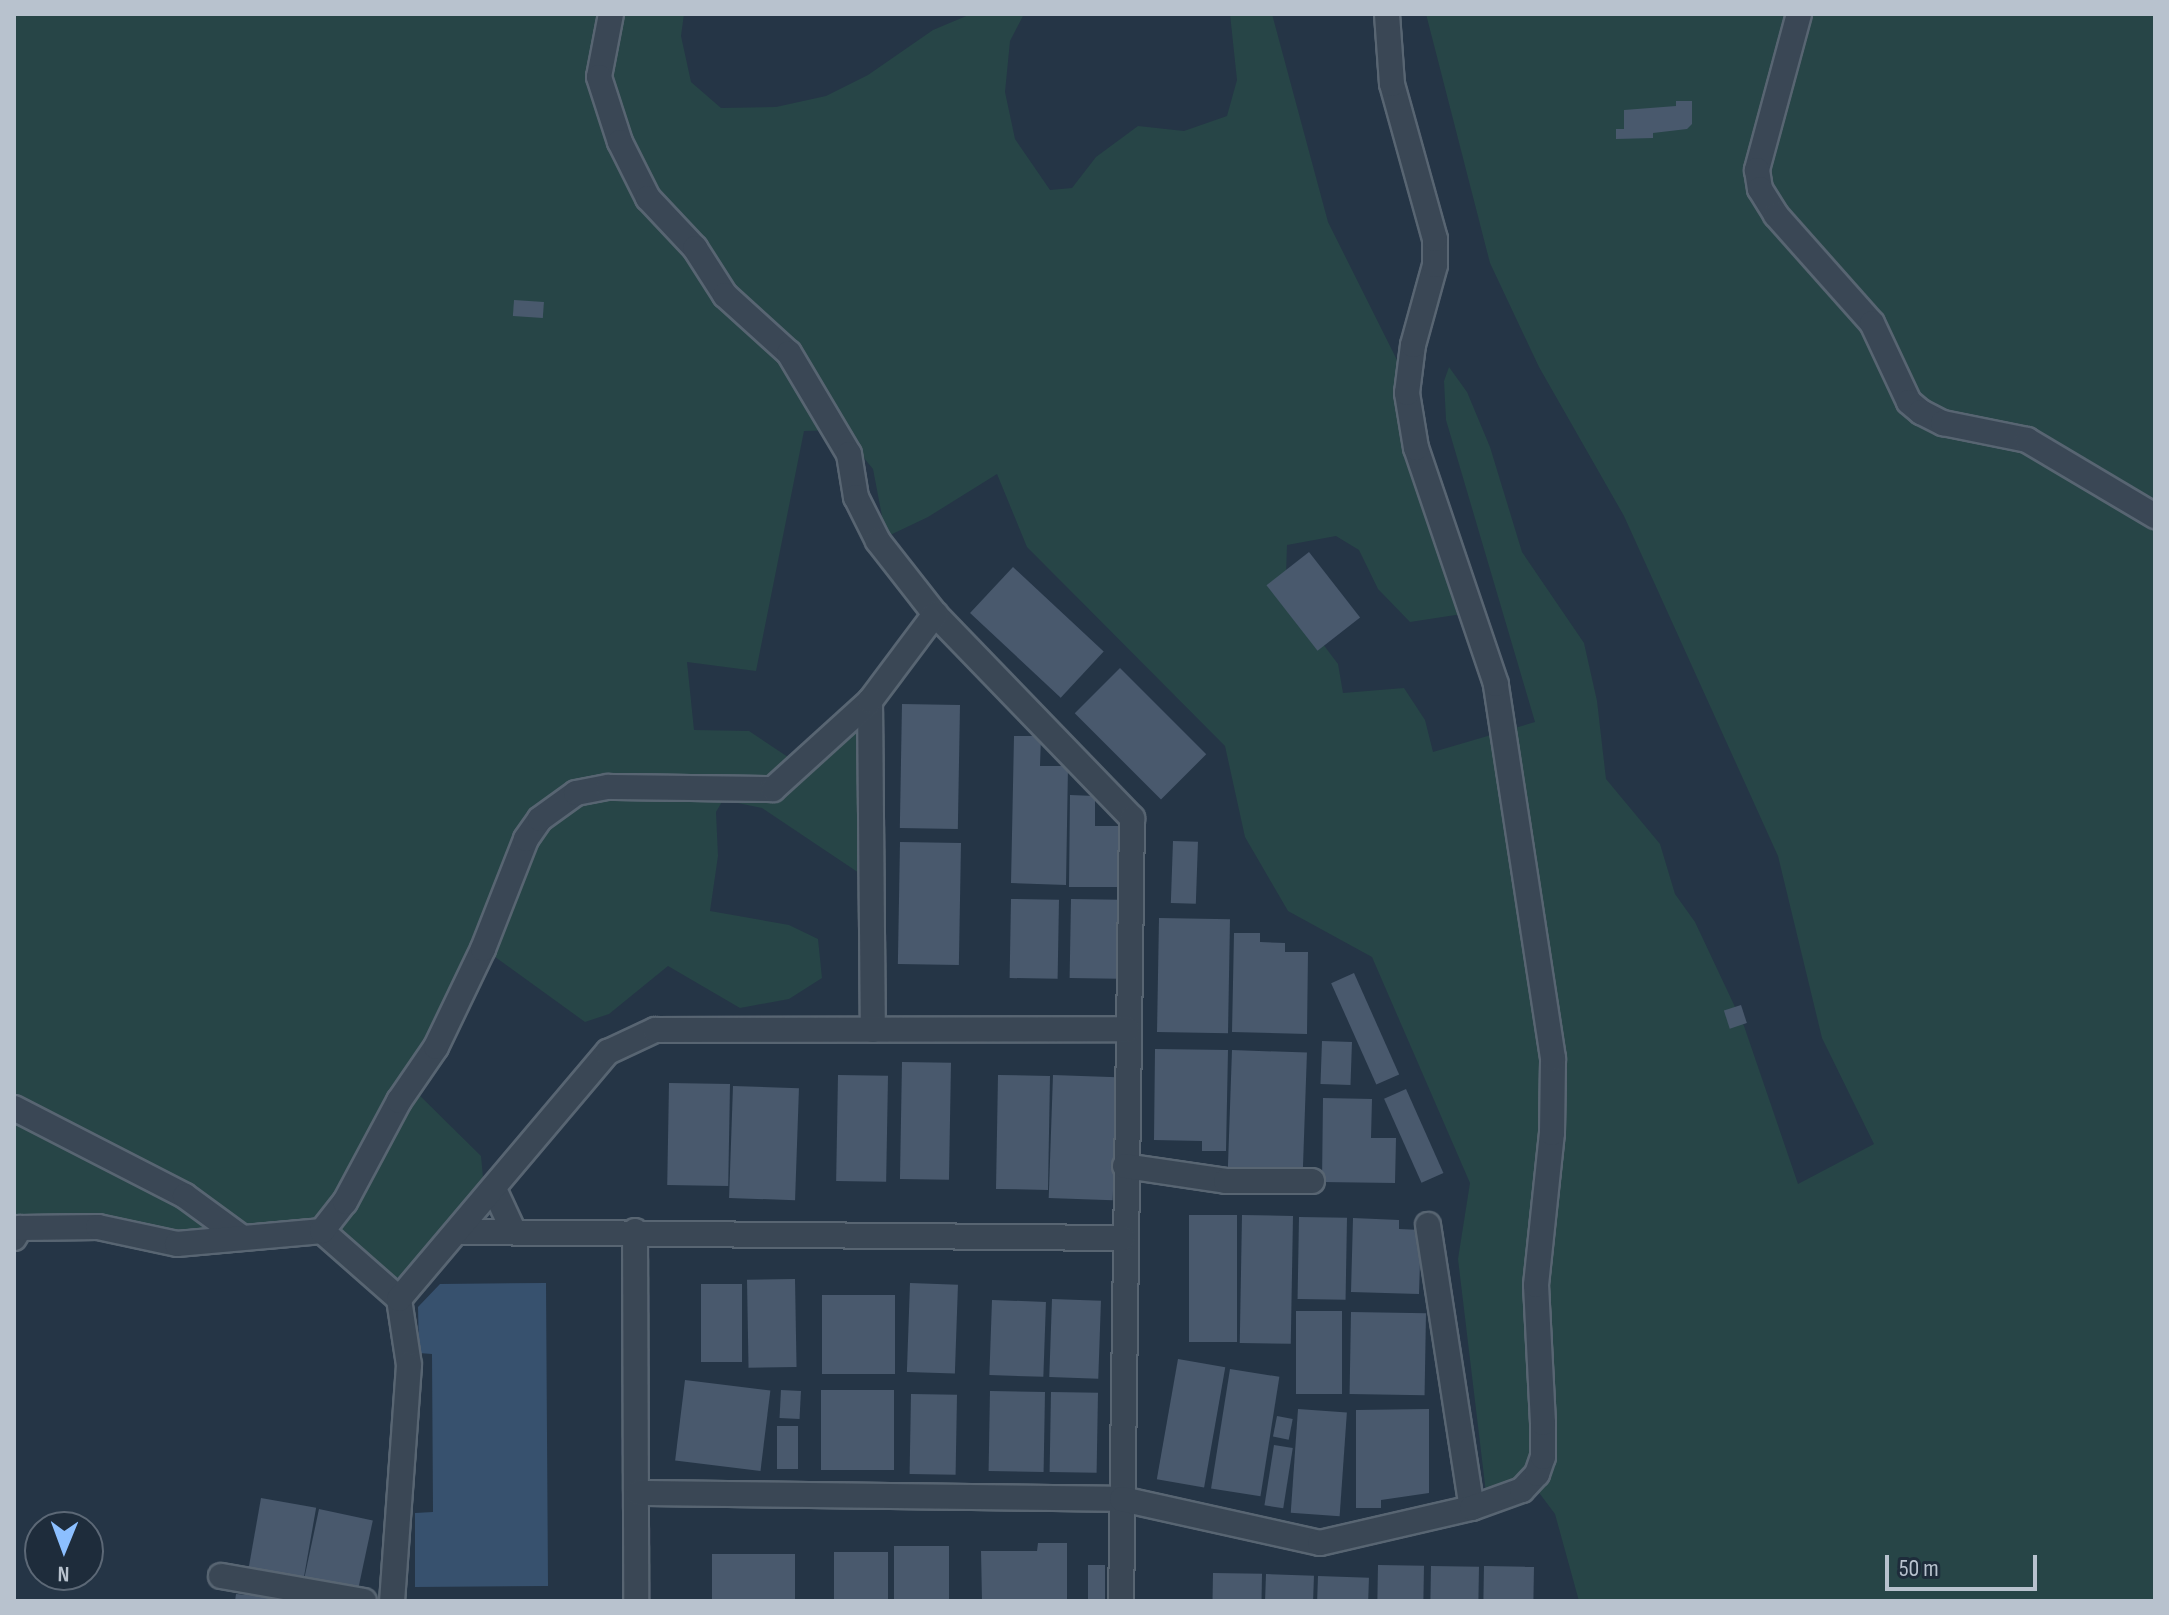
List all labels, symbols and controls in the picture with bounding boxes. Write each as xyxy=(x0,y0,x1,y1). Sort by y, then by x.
north arrow xyxy=(24,1511,104,1591)
scale bar xyxy=(1889,1539,2041,1589)
text: 50 m xyxy=(1899,1554,1939,1583)
text: N xyxy=(57,1560,70,1587)

